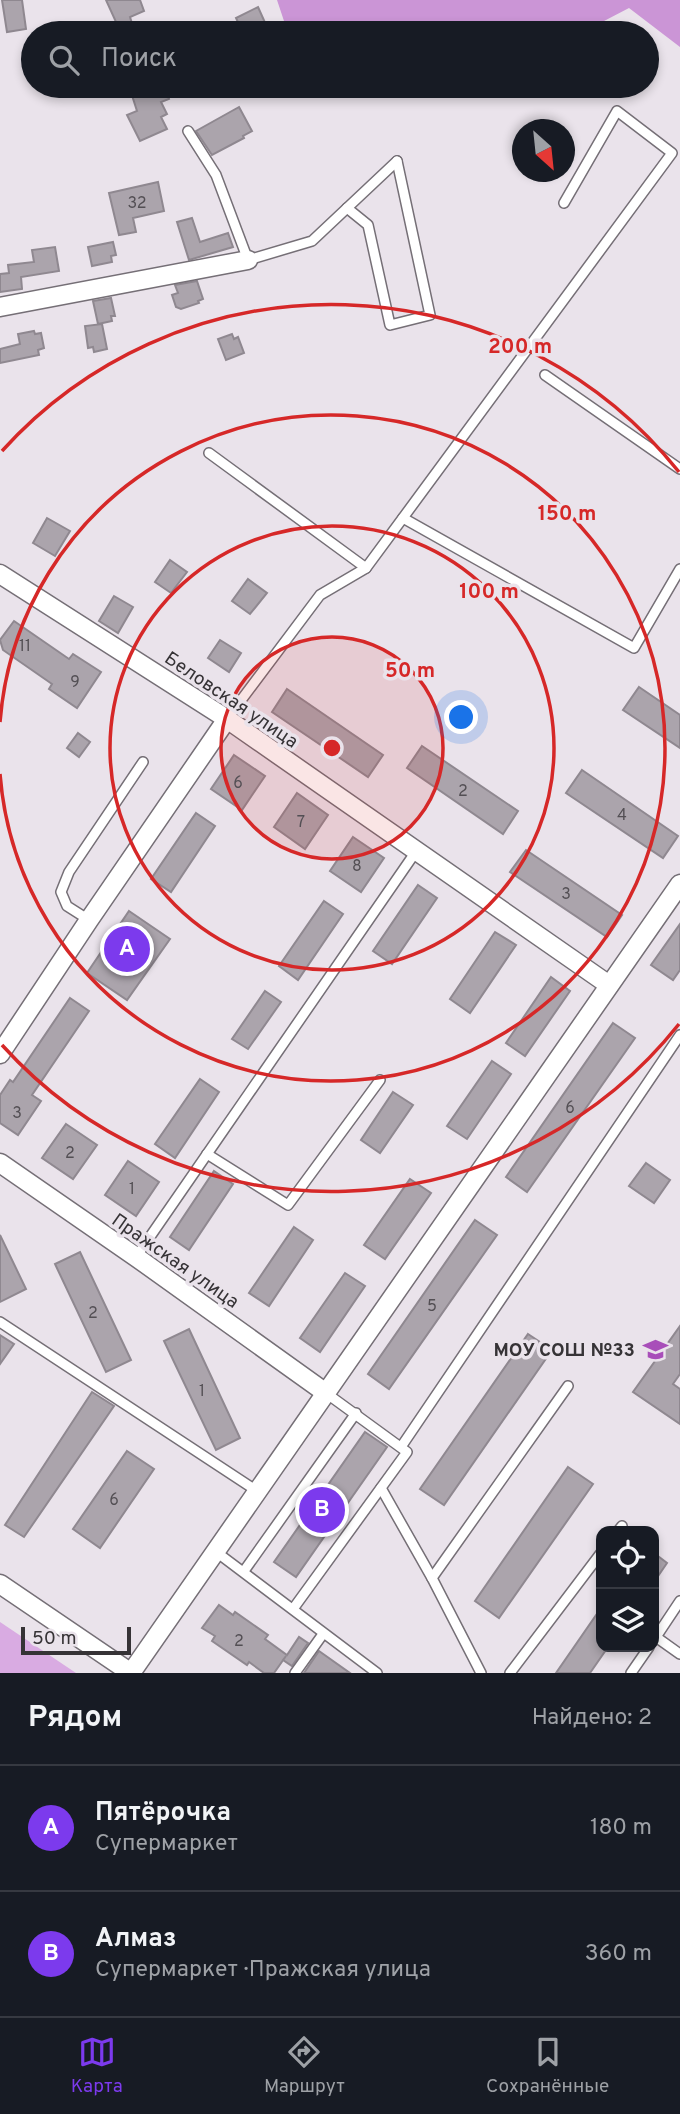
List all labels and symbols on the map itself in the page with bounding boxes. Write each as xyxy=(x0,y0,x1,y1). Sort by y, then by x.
north arrow xyxy=(512,119,575,182)
house number: 32 xyxy=(127,194,147,214)
text: 200 m xyxy=(488,334,552,361)
text: 150 m xyxy=(538,501,596,528)
text: 100 m xyxy=(459,579,519,606)
house number: 11 xyxy=(19,637,31,657)
street label: Беловская улица xyxy=(159,647,302,754)
text: 50 m xyxy=(385,658,435,685)
house number: 9 xyxy=(70,673,80,693)
your location xyxy=(444,700,478,734)
centre of rings xyxy=(320,736,344,760)
house number: 6 xyxy=(233,774,243,794)
house number: 2 xyxy=(458,782,468,802)
house number: 4 xyxy=(617,806,627,826)
house number: 7 xyxy=(297,813,305,833)
house number: 8 xyxy=(352,857,362,877)
house number: 3 xyxy=(561,885,571,905)
pin: A xyxy=(104,923,150,975)
house number: 6 xyxy=(565,1099,575,1119)
house number: 3 xyxy=(12,1104,22,1124)
house number: 2 xyxy=(65,1144,75,1164)
house number: 1 xyxy=(129,1180,135,1200)
street label: Пражская улица xyxy=(106,1209,243,1315)
house number: 5 xyxy=(427,1297,437,1317)
house number: 2 xyxy=(88,1304,98,1324)
school or university icon: МОУ СОШ №33 xyxy=(641,1335,669,1363)
place label: МОУ СОШ №33 xyxy=(494,1339,635,1363)
house number: 1 xyxy=(199,1382,205,1402)
pin: B xyxy=(299,1484,345,1536)
house number: 6 xyxy=(109,1491,119,1511)
scale bar xyxy=(21,1624,131,1656)
house number: 2 xyxy=(234,1632,244,1652)

